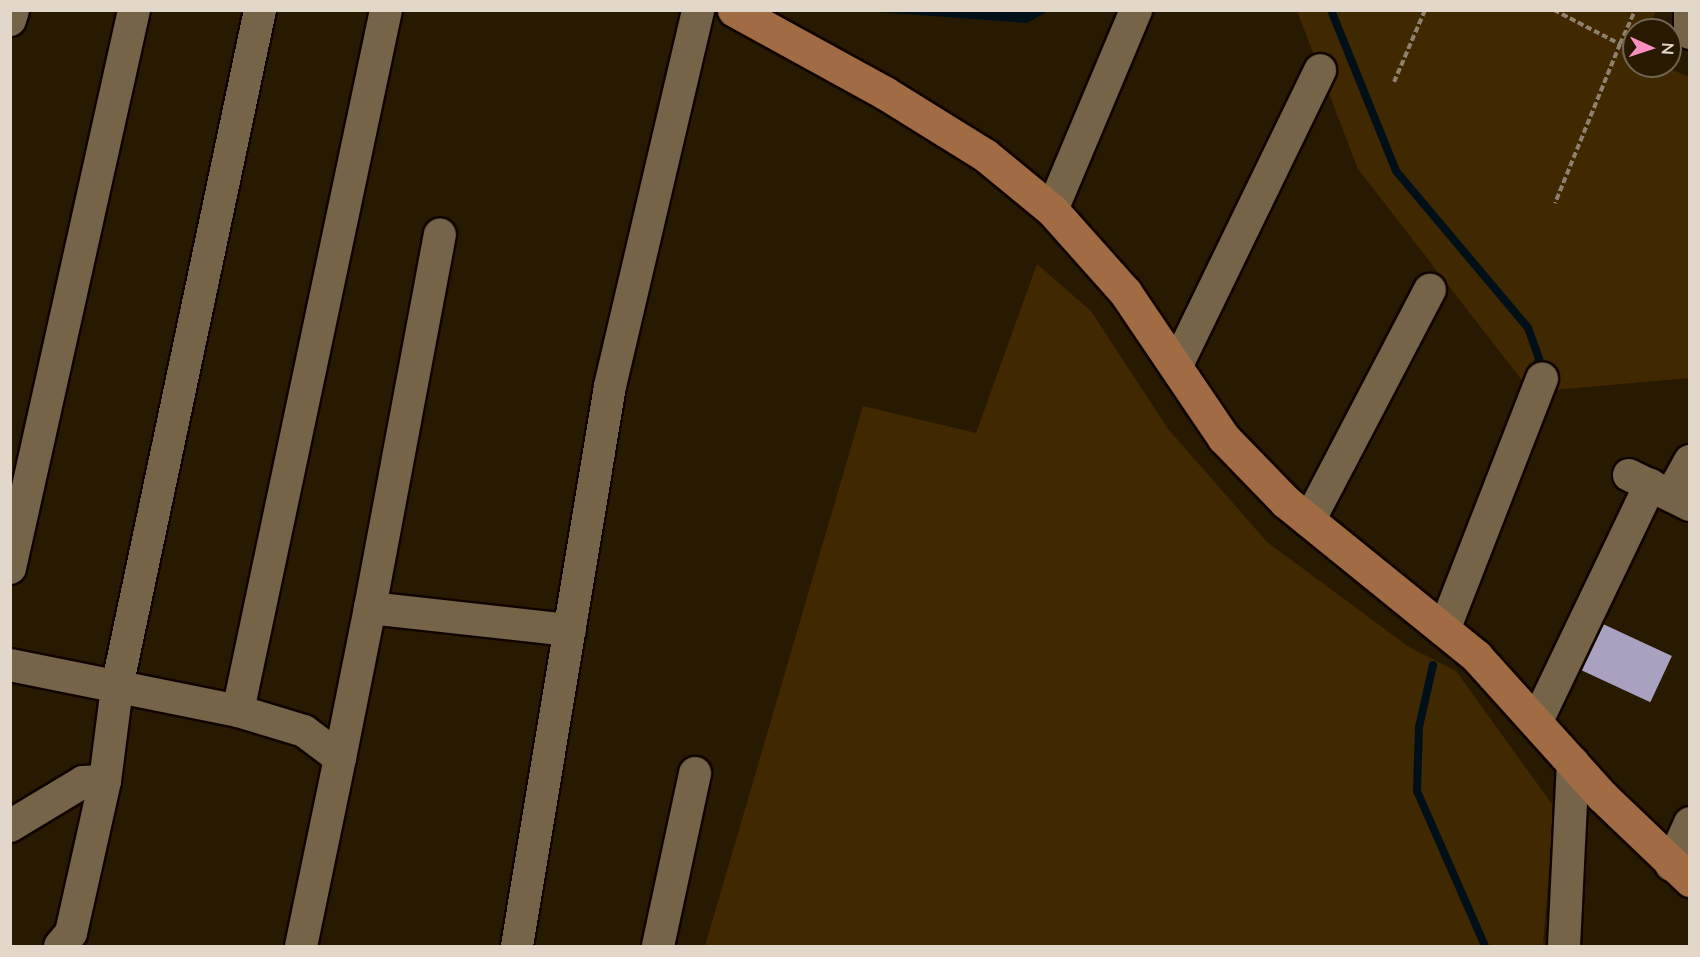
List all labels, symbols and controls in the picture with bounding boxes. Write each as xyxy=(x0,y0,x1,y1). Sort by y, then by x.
north arrow xyxy=(1622,18,1682,78)
text: N xyxy=(1659,42,1678,56)

